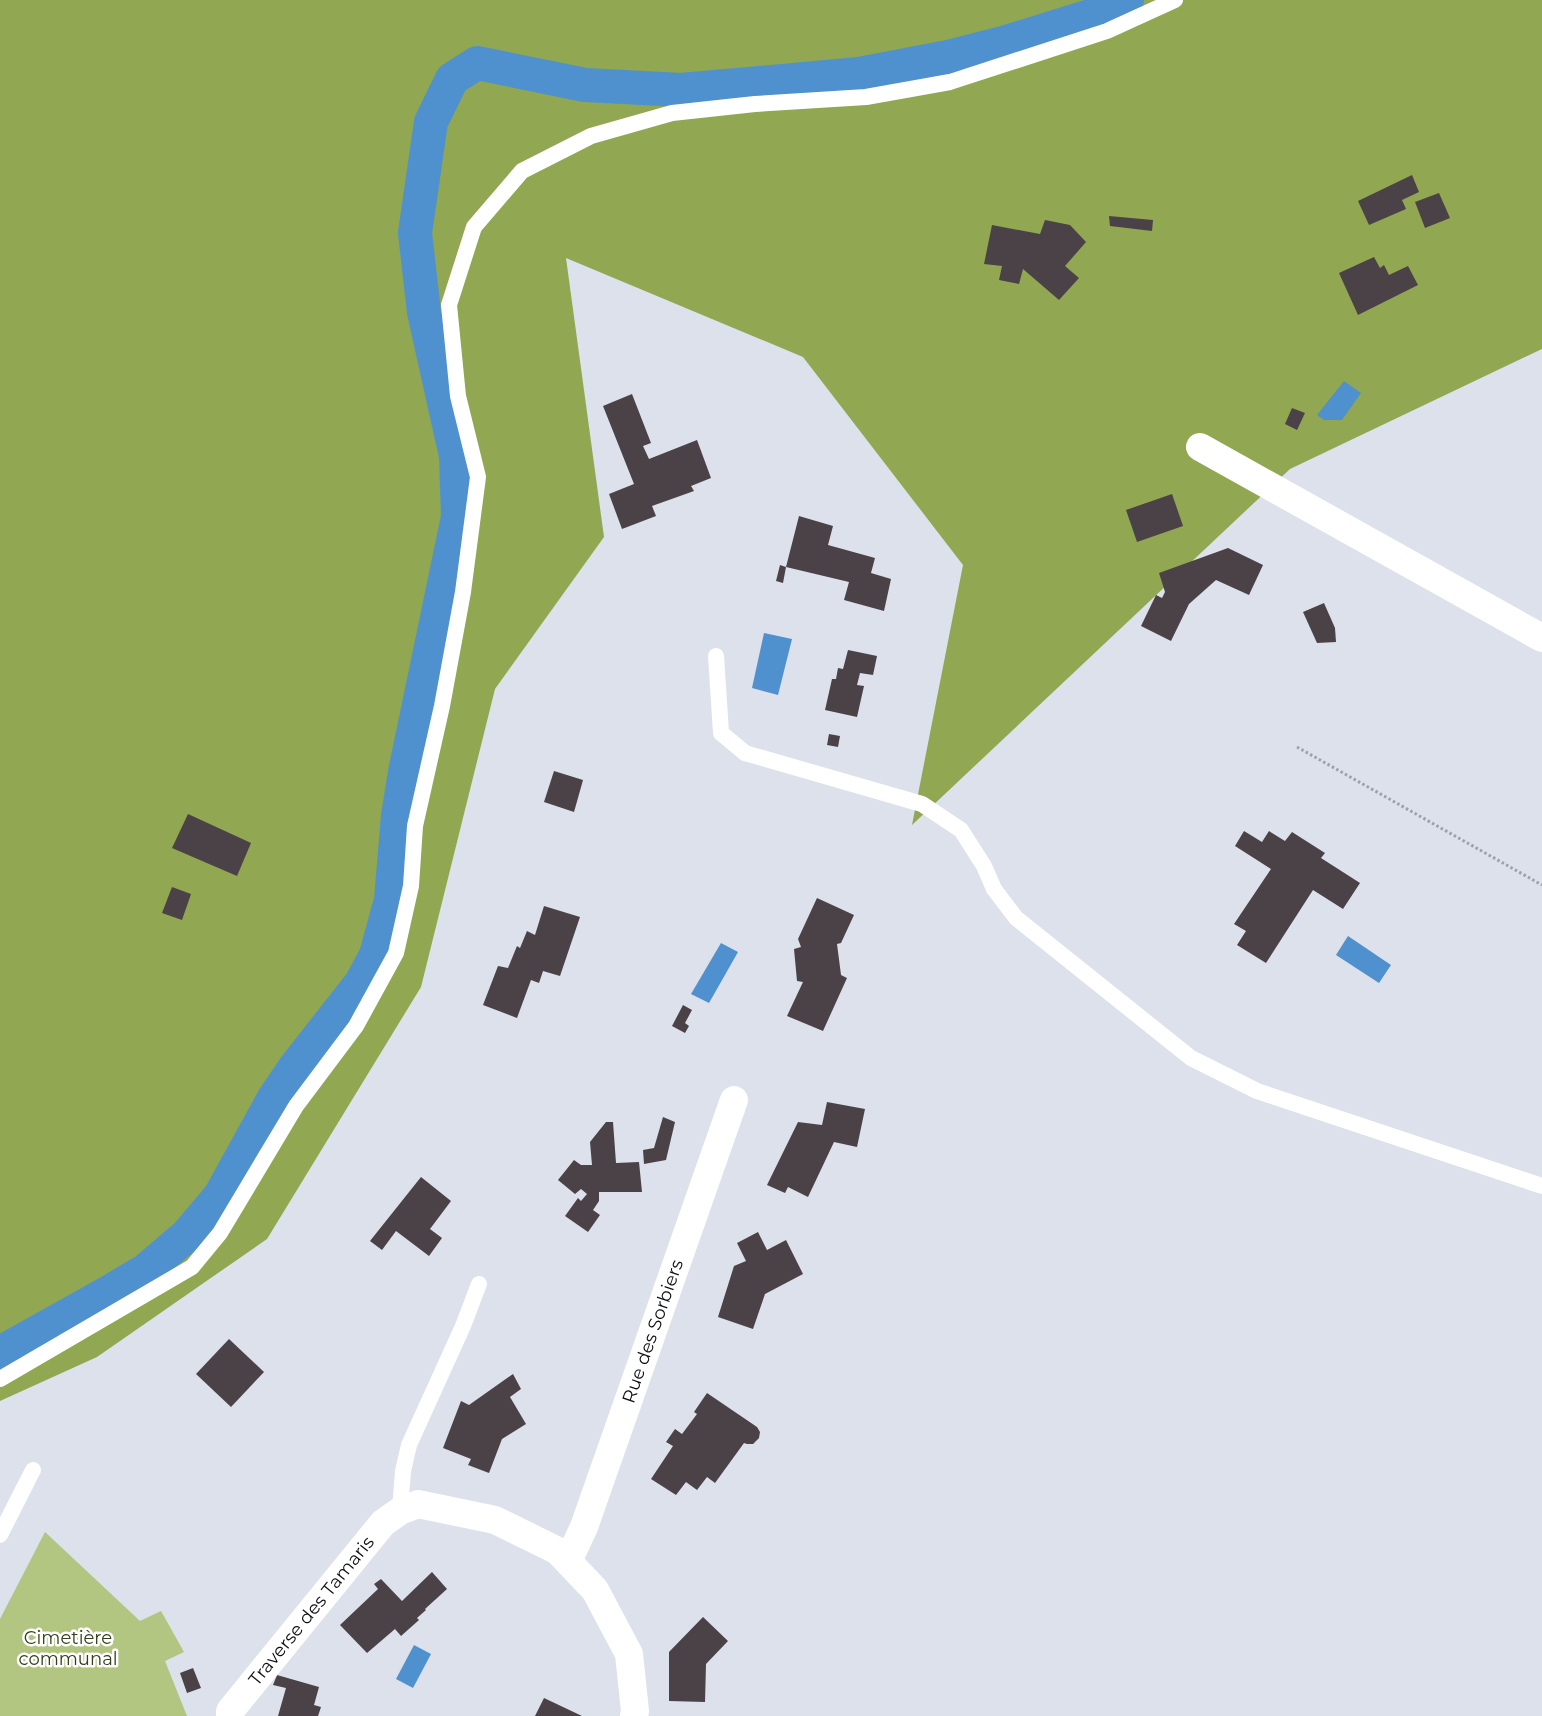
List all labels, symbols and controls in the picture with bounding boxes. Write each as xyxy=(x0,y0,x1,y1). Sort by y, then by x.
street label: Rue des Sorbiers xyxy=(617,1256,688,1406)
street label: Traverse des Tamaris xyxy=(244,1532,379,1690)
park label: Cimetière communal xyxy=(18,1627,118,1670)

